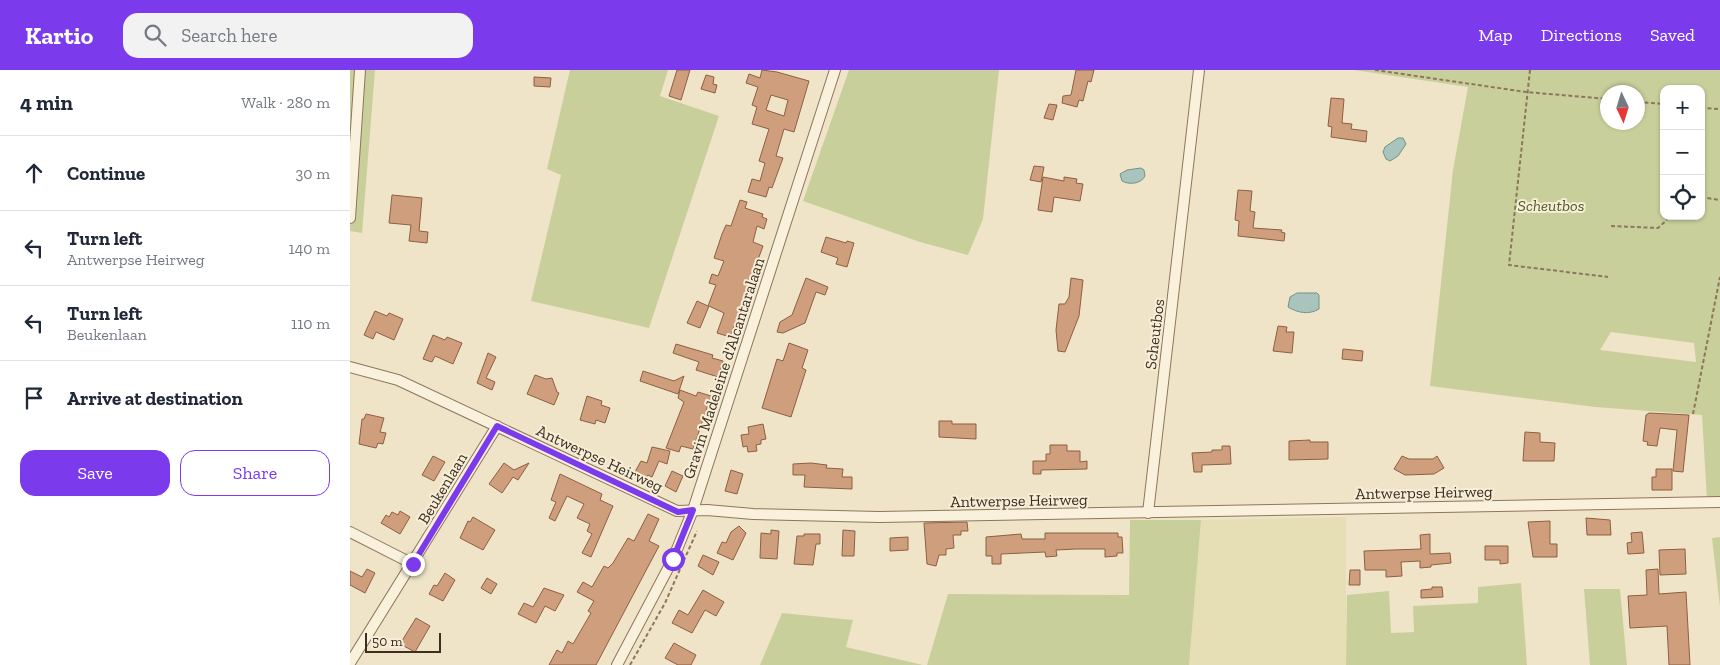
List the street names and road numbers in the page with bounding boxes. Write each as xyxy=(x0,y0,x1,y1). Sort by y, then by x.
street label: Gravin Madeleine d'Alcantaralaan xyxy=(679,254,769,481)
street label: Scheutbos xyxy=(1141,298,1168,370)
street label: Antwerpse Heirweg xyxy=(533,421,666,496)
street label: Beukenlaan xyxy=(414,448,472,527)
street label: Antwerpse Heirweg xyxy=(1355,482,1493,503)
street label: Antwerpse Heirweg xyxy=(950,490,1088,511)

